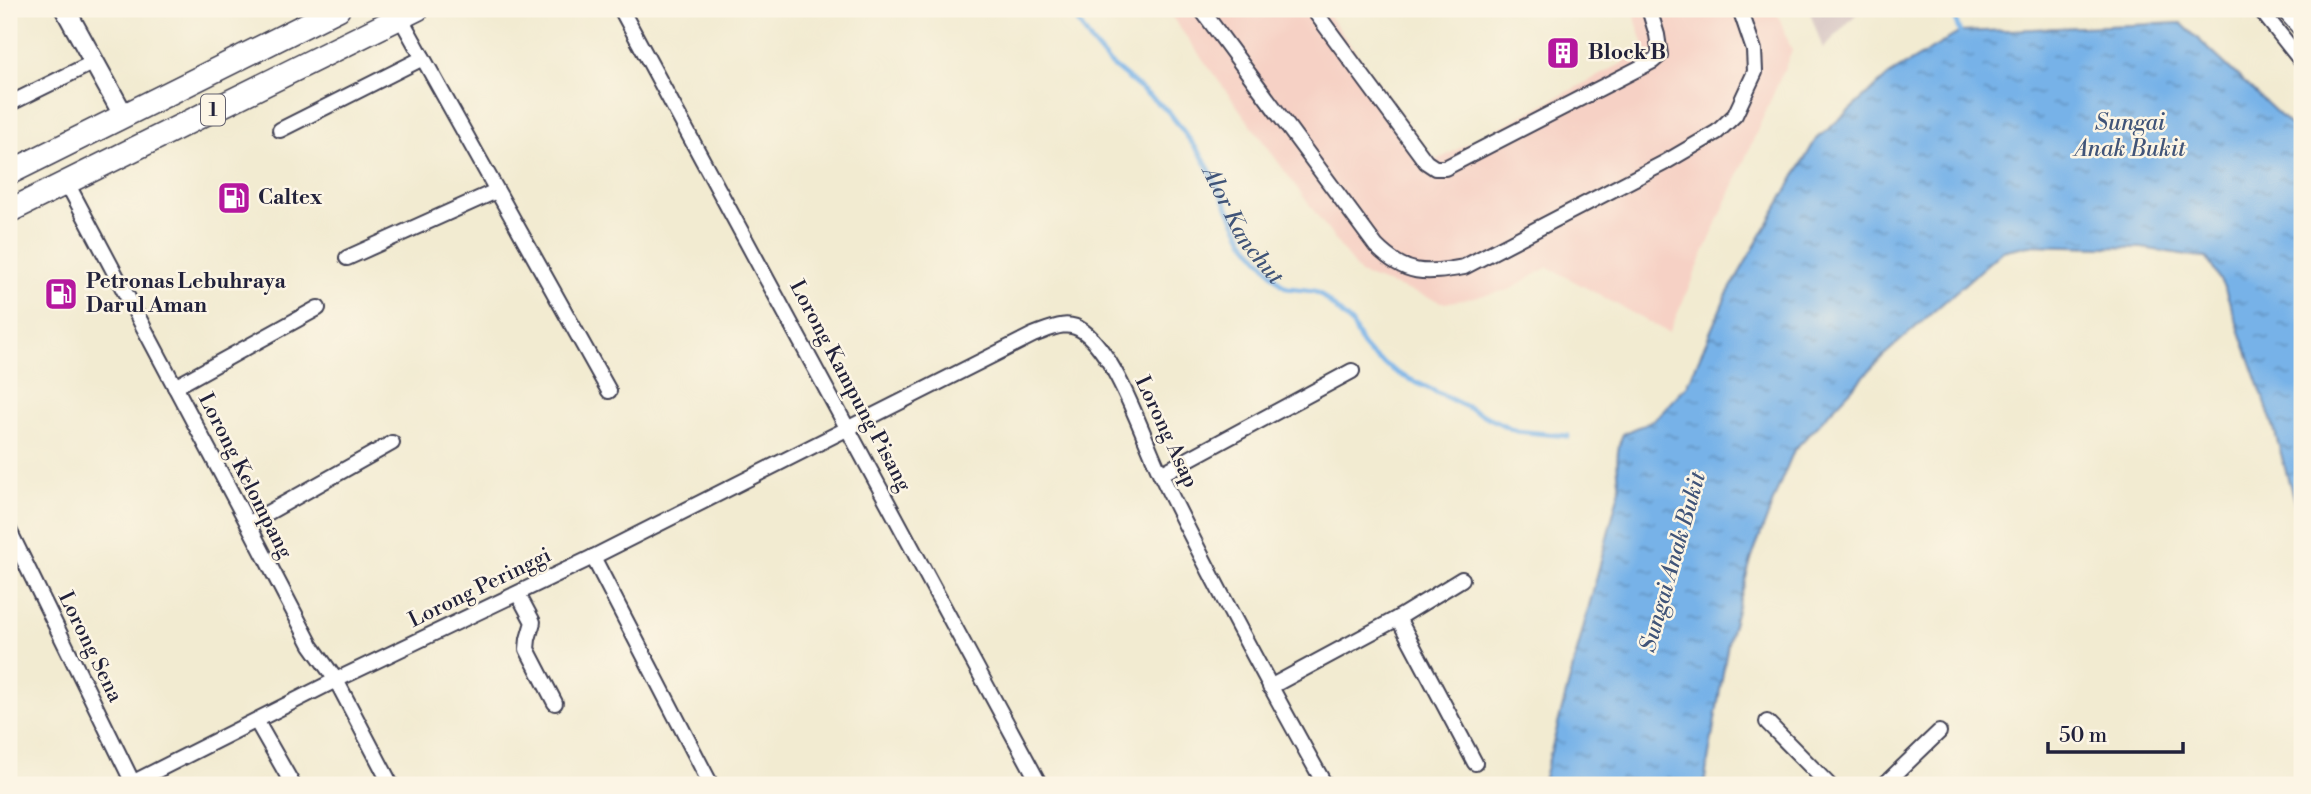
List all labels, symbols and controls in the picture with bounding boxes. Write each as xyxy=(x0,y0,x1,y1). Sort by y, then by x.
building icon: Block B xyxy=(1544,34,1582,72)
place label: Block B xyxy=(1588,40,1666,66)
road number: 1 xyxy=(201,94,225,125)
water label: Sungai Anak Bukit xyxy=(2071,109,2186,163)
water label: Alor Kanchut xyxy=(1195,159,1290,291)
fuel station icon: Caltex xyxy=(215,179,253,217)
place label: Caltex xyxy=(258,185,323,211)
place label: Petronas Lebuhraya Darul Aman xyxy=(86,269,287,319)
fuel station icon: Petronas Lebuhraya Darul Aman xyxy=(42,275,80,313)
street label: Lorong Kampung Pisang xyxy=(783,276,917,496)
street label: Lorong Asap xyxy=(1129,372,1203,492)
street label: Lorong Kelompang xyxy=(192,389,298,563)
water label: Sungai Anak Bukit xyxy=(1634,468,1712,655)
street label: Lorong Peringgi xyxy=(405,542,556,634)
street label: Lorong Sena xyxy=(52,587,128,707)
scale bar xyxy=(2048,710,2183,754)
text: 50 m xyxy=(2059,723,2107,749)

